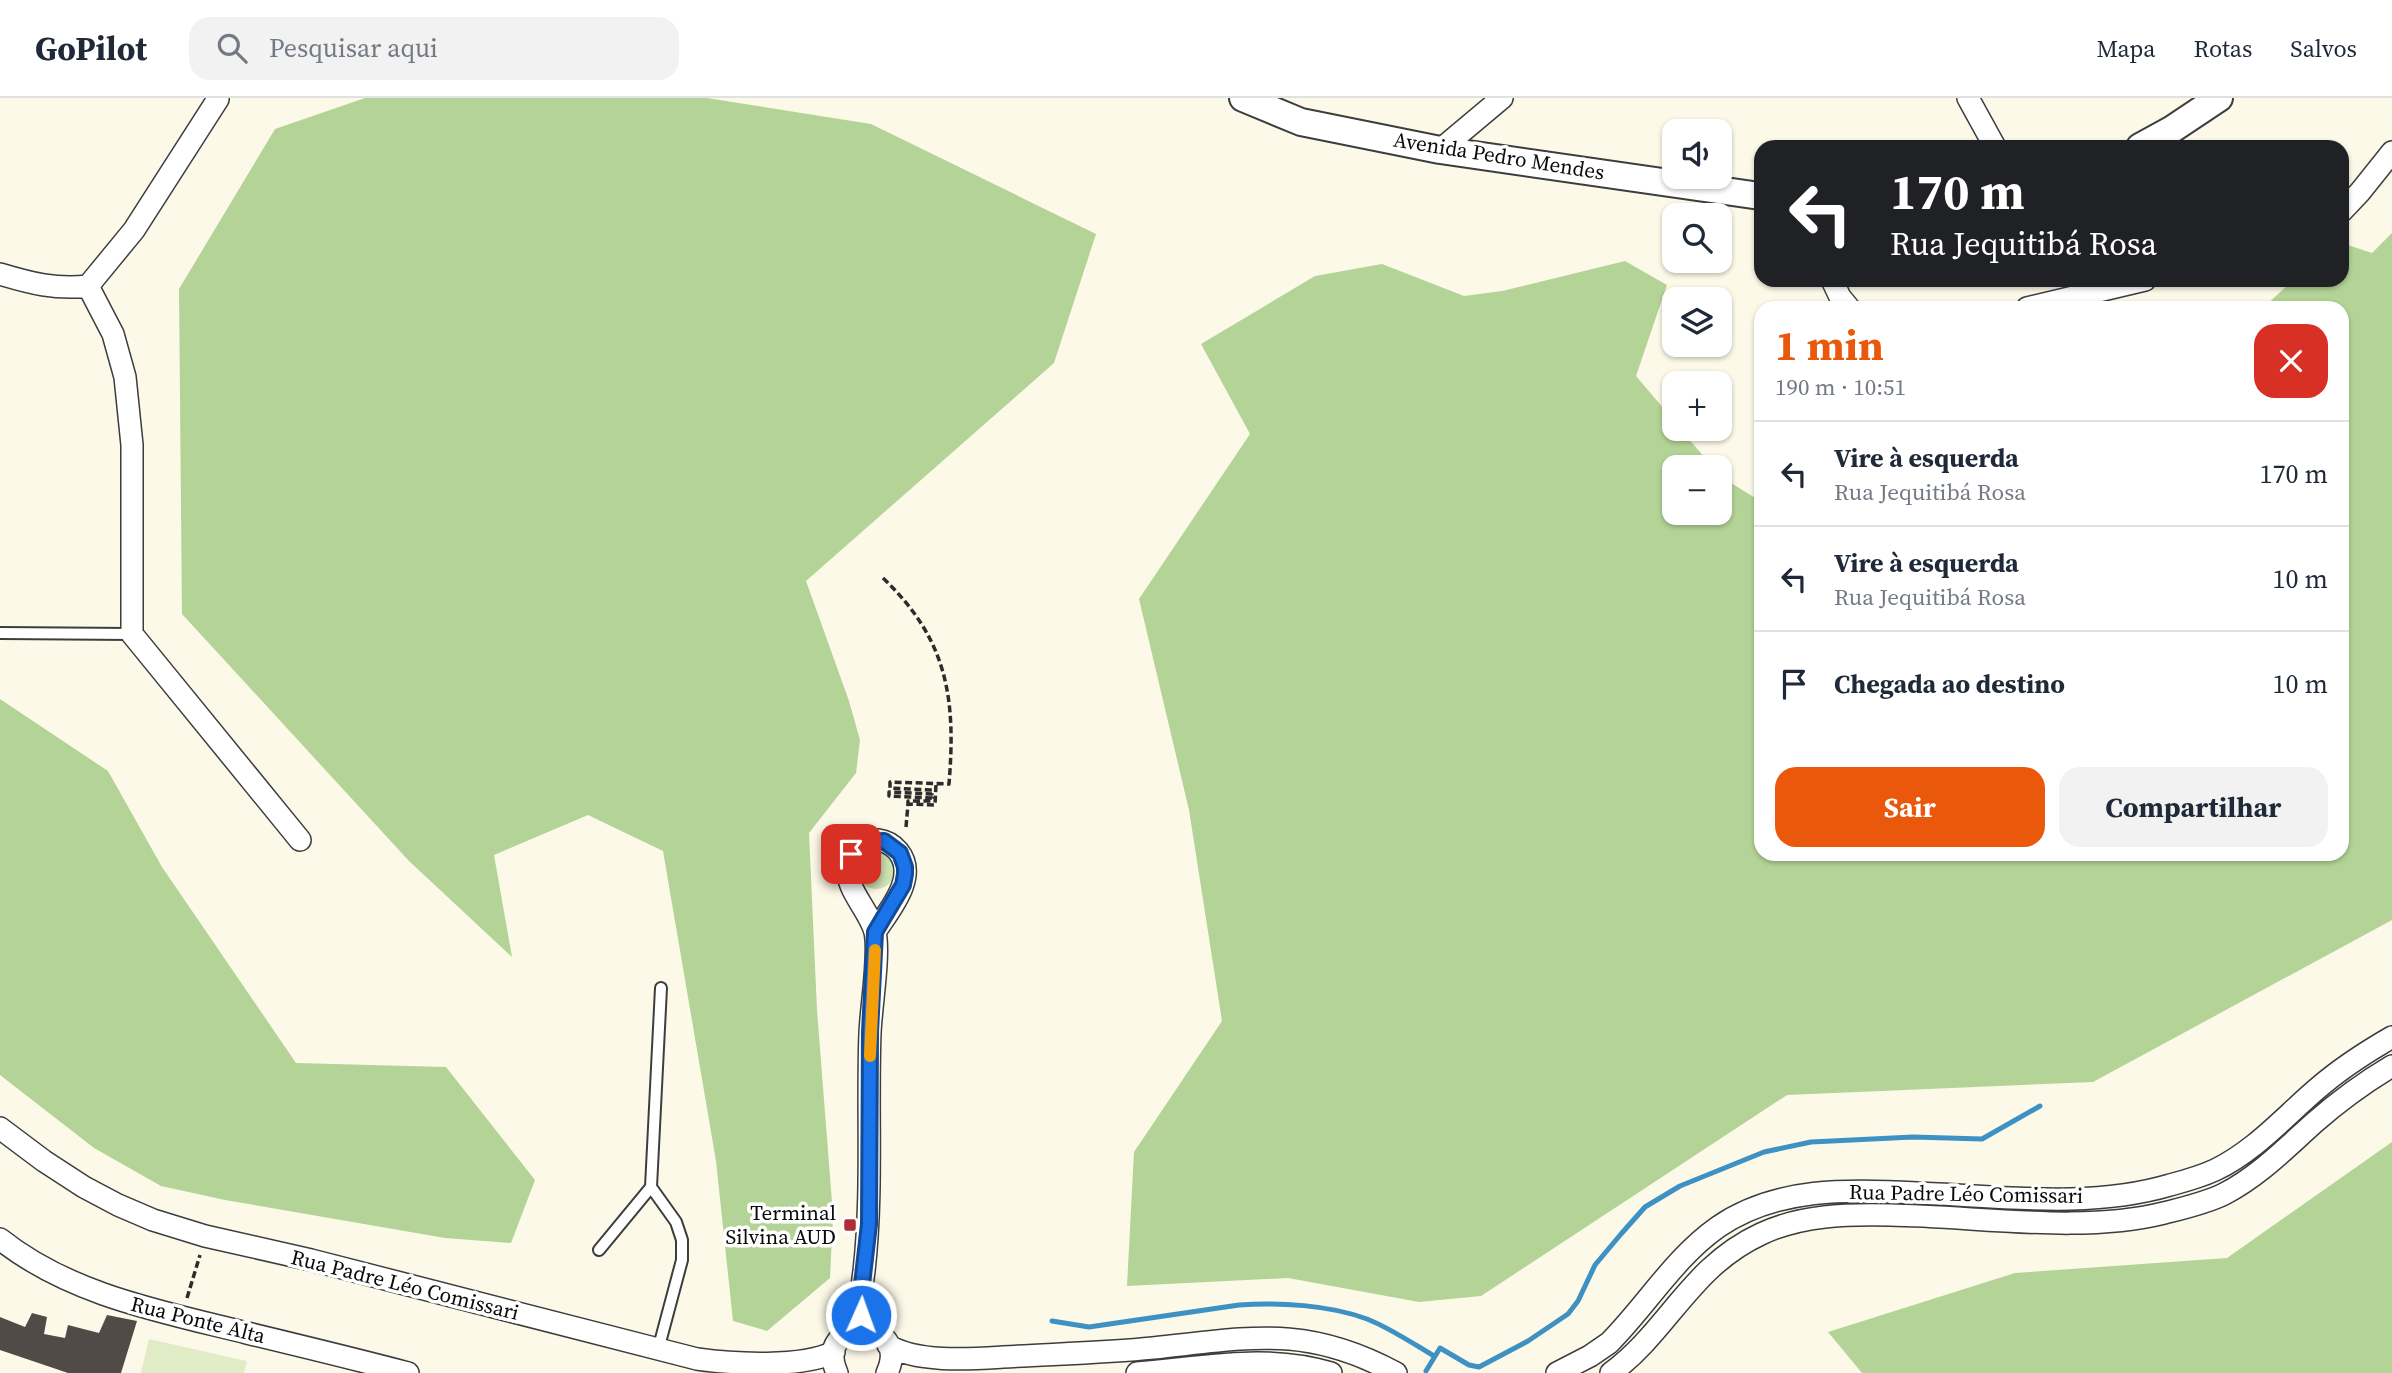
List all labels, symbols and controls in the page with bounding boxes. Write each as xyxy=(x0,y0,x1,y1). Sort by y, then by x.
search box xyxy=(189,17,679,80)
text: GoPilot xyxy=(35,26,147,71)
icon: search xyxy=(213,29,251,67)
text: Pesquisar aqui xyxy=(269,30,438,66)
text: Mapa xyxy=(2096,32,2156,65)
text: Rotas xyxy=(2194,32,2252,65)
text: Salvos xyxy=(2290,32,2357,65)
map controls xyxy=(1662,119,1732,525)
button: sound xyxy=(1662,119,1732,189)
street label: Avenida Pedro Mendes xyxy=(1392,125,1607,187)
text: 170 m xyxy=(1890,158,2025,225)
icon: left xyxy=(1775,168,1866,259)
button: search xyxy=(1662,203,1732,273)
text: Rua Jequitibá Rosa xyxy=(1890,222,2157,266)
button: layers xyxy=(1662,287,1732,357)
text: 1 min xyxy=(1775,316,1884,374)
button: close xyxy=(2254,324,2328,398)
button: + xyxy=(1662,371,1732,441)
text: 190 m · 10:51 xyxy=(1775,371,1906,403)
text: Vire à esquerda xyxy=(1834,440,2019,476)
button: − xyxy=(1662,455,1732,525)
icon: left xyxy=(1775,455,1813,493)
text: 170 m xyxy=(2260,456,2328,492)
text: Rua Jequitibá Rosa xyxy=(1834,476,2026,508)
text: Vire à esquerda xyxy=(1834,545,2019,581)
icon: left xyxy=(1775,560,1813,598)
text: 10 m xyxy=(2273,561,2328,597)
text: Rua Jequitibá Rosa xyxy=(1834,581,2026,613)
icon: arrive xyxy=(1775,665,1813,703)
text: Chegada ao destino xyxy=(1834,666,2065,702)
text: 10 m xyxy=(2273,666,2328,702)
button: Sair xyxy=(1775,767,2045,847)
button: Compartilhar xyxy=(2059,767,2328,847)
pin xyxy=(821,824,881,884)
icon: arrive xyxy=(832,835,870,873)
street label: Rua Padre Léo Comissari xyxy=(1849,1177,2083,1210)
place label: Terminal Silvina AUD xyxy=(726,1198,836,1251)
marker: Terminal Silvina AUD xyxy=(842,1217,858,1233)
street label: Rua Padre Léo Comissari xyxy=(288,1242,522,1327)
position arrow xyxy=(824,1278,898,1352)
street label: Rua Ponte Alta xyxy=(128,1289,269,1350)

